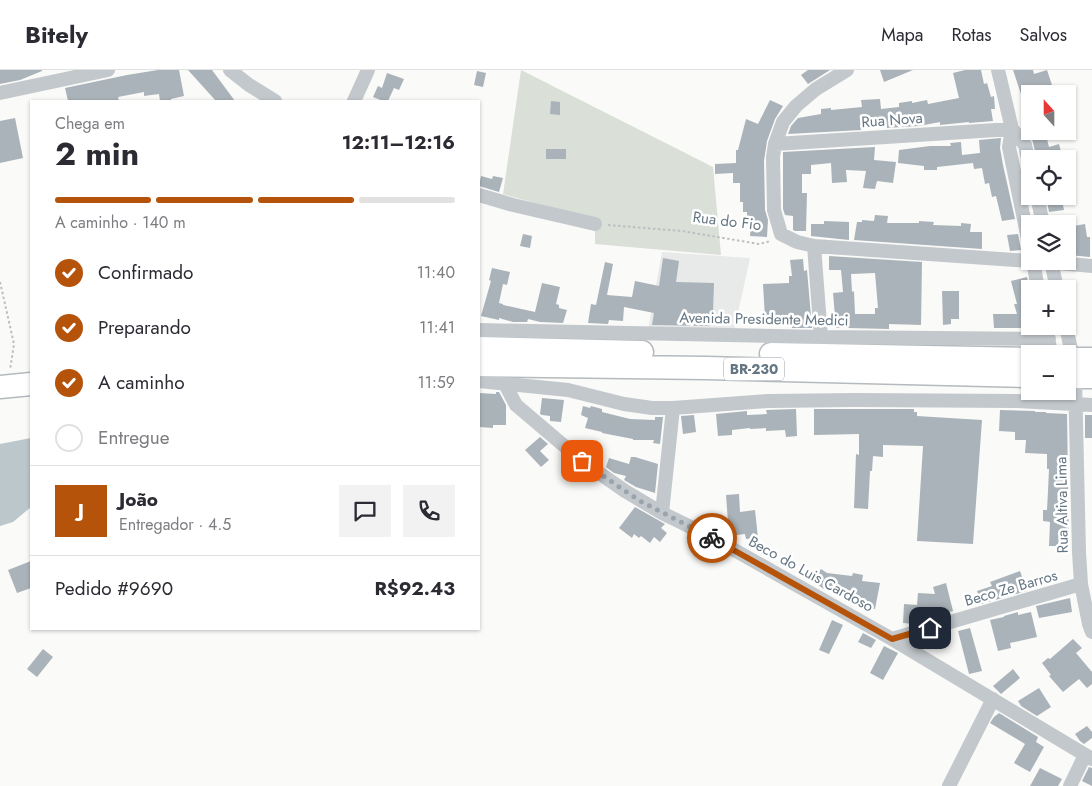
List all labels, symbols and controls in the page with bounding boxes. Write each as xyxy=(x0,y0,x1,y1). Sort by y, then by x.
text: Bitely xyxy=(25,17,88,52)
text: Mapa xyxy=(881,22,923,48)
text: Rotas xyxy=(951,22,992,48)
text: Salvos xyxy=(1020,22,1067,48)
north arrow xyxy=(1021,85,1076,140)
map controls xyxy=(1021,85,1076,400)
street label: Rua Nova xyxy=(861,107,923,133)
text: Chega em xyxy=(55,112,125,135)
text: 12:11–12:16 xyxy=(342,129,455,156)
text: 2 min xyxy=(55,131,139,177)
button: locate xyxy=(1021,150,1076,205)
street label: Rua do Fio xyxy=(692,206,762,236)
text: A caminho · 140 m xyxy=(55,211,186,234)
button: layers xyxy=(1021,215,1076,270)
icon: check xyxy=(55,259,83,287)
text: Confirmado xyxy=(98,259,193,286)
text: 11:40 xyxy=(417,261,455,284)
button: + xyxy=(1021,280,1076,335)
street label: Avenida Presidente Medici xyxy=(679,307,849,331)
icon: check xyxy=(55,314,83,342)
text: Preparando xyxy=(98,314,191,341)
text: 11:41 xyxy=(419,316,455,339)
button: − xyxy=(1021,345,1076,400)
road number: BR-230 xyxy=(724,358,784,380)
icon: check xyxy=(55,369,83,397)
text: A caminho xyxy=(98,369,185,396)
text: 11:59 xyxy=(418,371,455,394)
text: Entregue xyxy=(98,424,170,451)
pin xyxy=(561,440,603,482)
icon: bag xyxy=(568,447,596,475)
street label: Rua Altiva Lima xyxy=(1050,456,1074,554)
button: chat xyxy=(339,485,391,537)
button: phone xyxy=(403,485,455,537)
text: João xyxy=(119,486,158,513)
text: J xyxy=(78,497,84,524)
text: Entregador · 4.5 xyxy=(119,513,231,536)
courier xyxy=(687,513,737,563)
icon: bike xyxy=(698,524,726,552)
street label: Beco do Luis Cardoso xyxy=(745,531,877,617)
street label: Beco Ze Barros xyxy=(962,564,1060,612)
text: Pedido #9690 xyxy=(55,575,173,602)
text: R$92.43 xyxy=(375,575,455,602)
pin xyxy=(909,607,951,649)
icon: home xyxy=(916,614,944,642)

